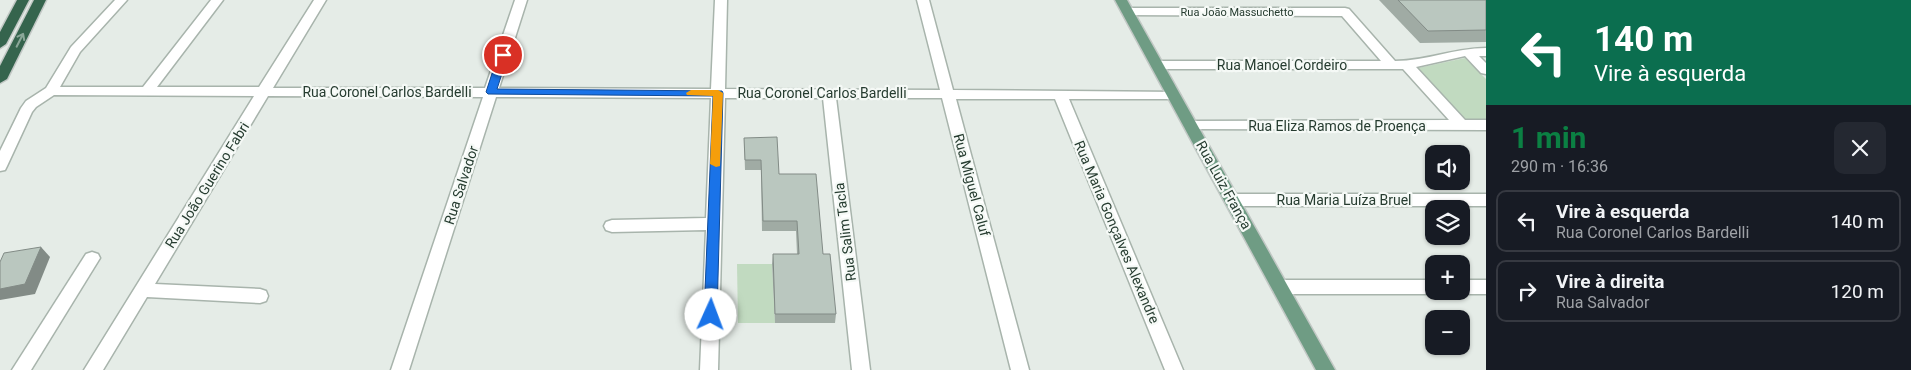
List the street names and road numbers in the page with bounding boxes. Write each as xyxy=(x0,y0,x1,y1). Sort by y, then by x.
street label: Rua João Massuchetto xyxy=(1181,6,1293,19)
street label: Rua Manoel Cordeiro xyxy=(1217,57,1347,73)
street label: Rua Coronel Carlos Bardelli xyxy=(302,84,472,100)
street label: Rua Coronel Carlos Bardelli xyxy=(737,85,907,101)
street label: Rua Eliza Ramos de Proença xyxy=(1248,118,1426,134)
street label: Rua João Guerino Fabri xyxy=(162,119,252,251)
street label: Rua Miguel Caluf xyxy=(951,132,993,238)
street label: Rua Maria Gonçalves Alexandre xyxy=(1071,138,1163,326)
street label: Rua Luiz França xyxy=(1193,138,1255,232)
street label: Rua Salvador xyxy=(441,143,481,226)
street label: Rua Salim Tacla xyxy=(831,182,859,282)
street label: Rua Maria Luíza Bruel xyxy=(1277,192,1411,208)

